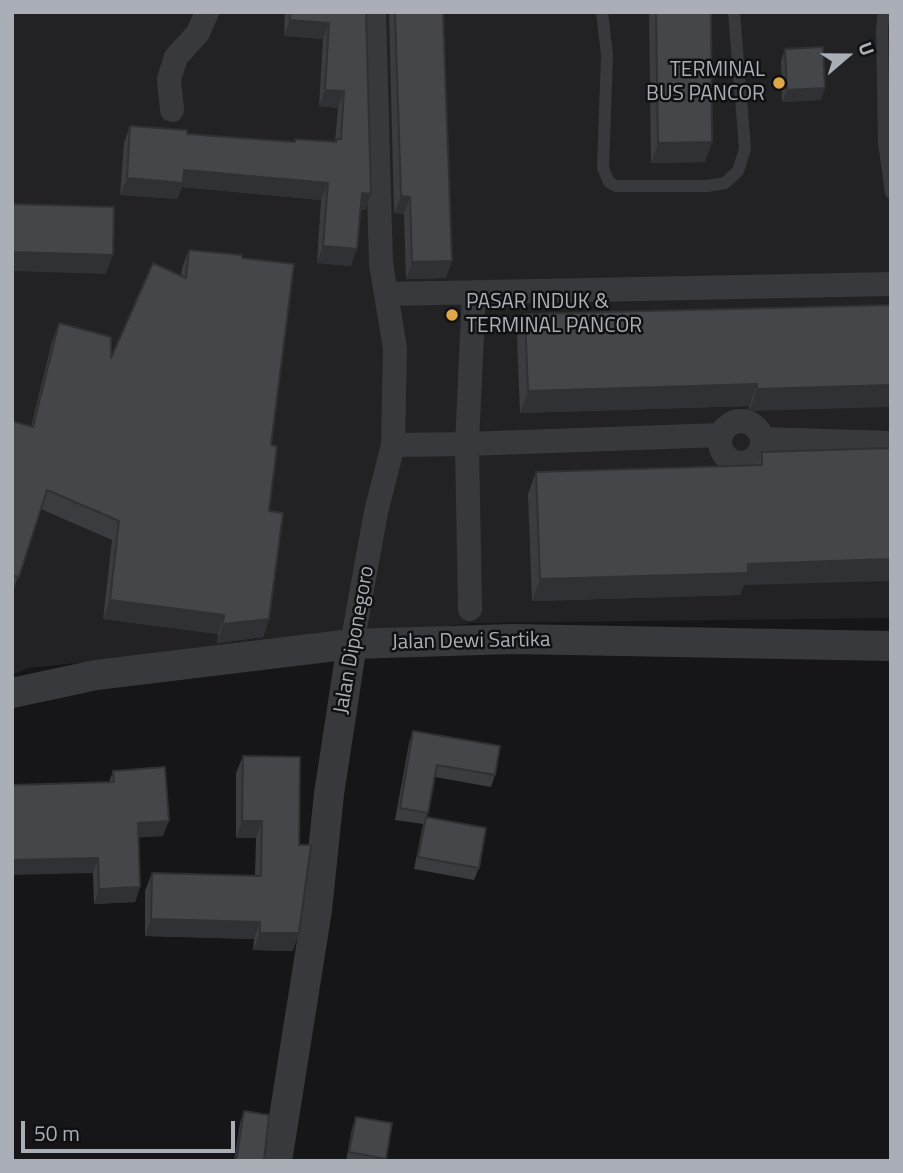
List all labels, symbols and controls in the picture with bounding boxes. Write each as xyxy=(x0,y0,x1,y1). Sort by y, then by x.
north arrow xyxy=(812,21,882,91)
text: U xyxy=(851,38,883,59)
place label: TERMINAL BUS PANCOR xyxy=(646,58,765,108)
marker: TERMINAL BUS PANCOR xyxy=(771,75,787,91)
place label: PASAR INDUK & TERMINAL PANCOR xyxy=(466,290,642,340)
marker: PASAR INDUK & TERMINAL PANCOR xyxy=(444,307,460,323)
street label: Jalan Diponegoro xyxy=(330,564,380,716)
street label: Jalan Dewi Sartika xyxy=(391,628,551,656)
scale bar xyxy=(24,1106,238,1150)
text: 50 m xyxy=(34,1117,80,1149)

